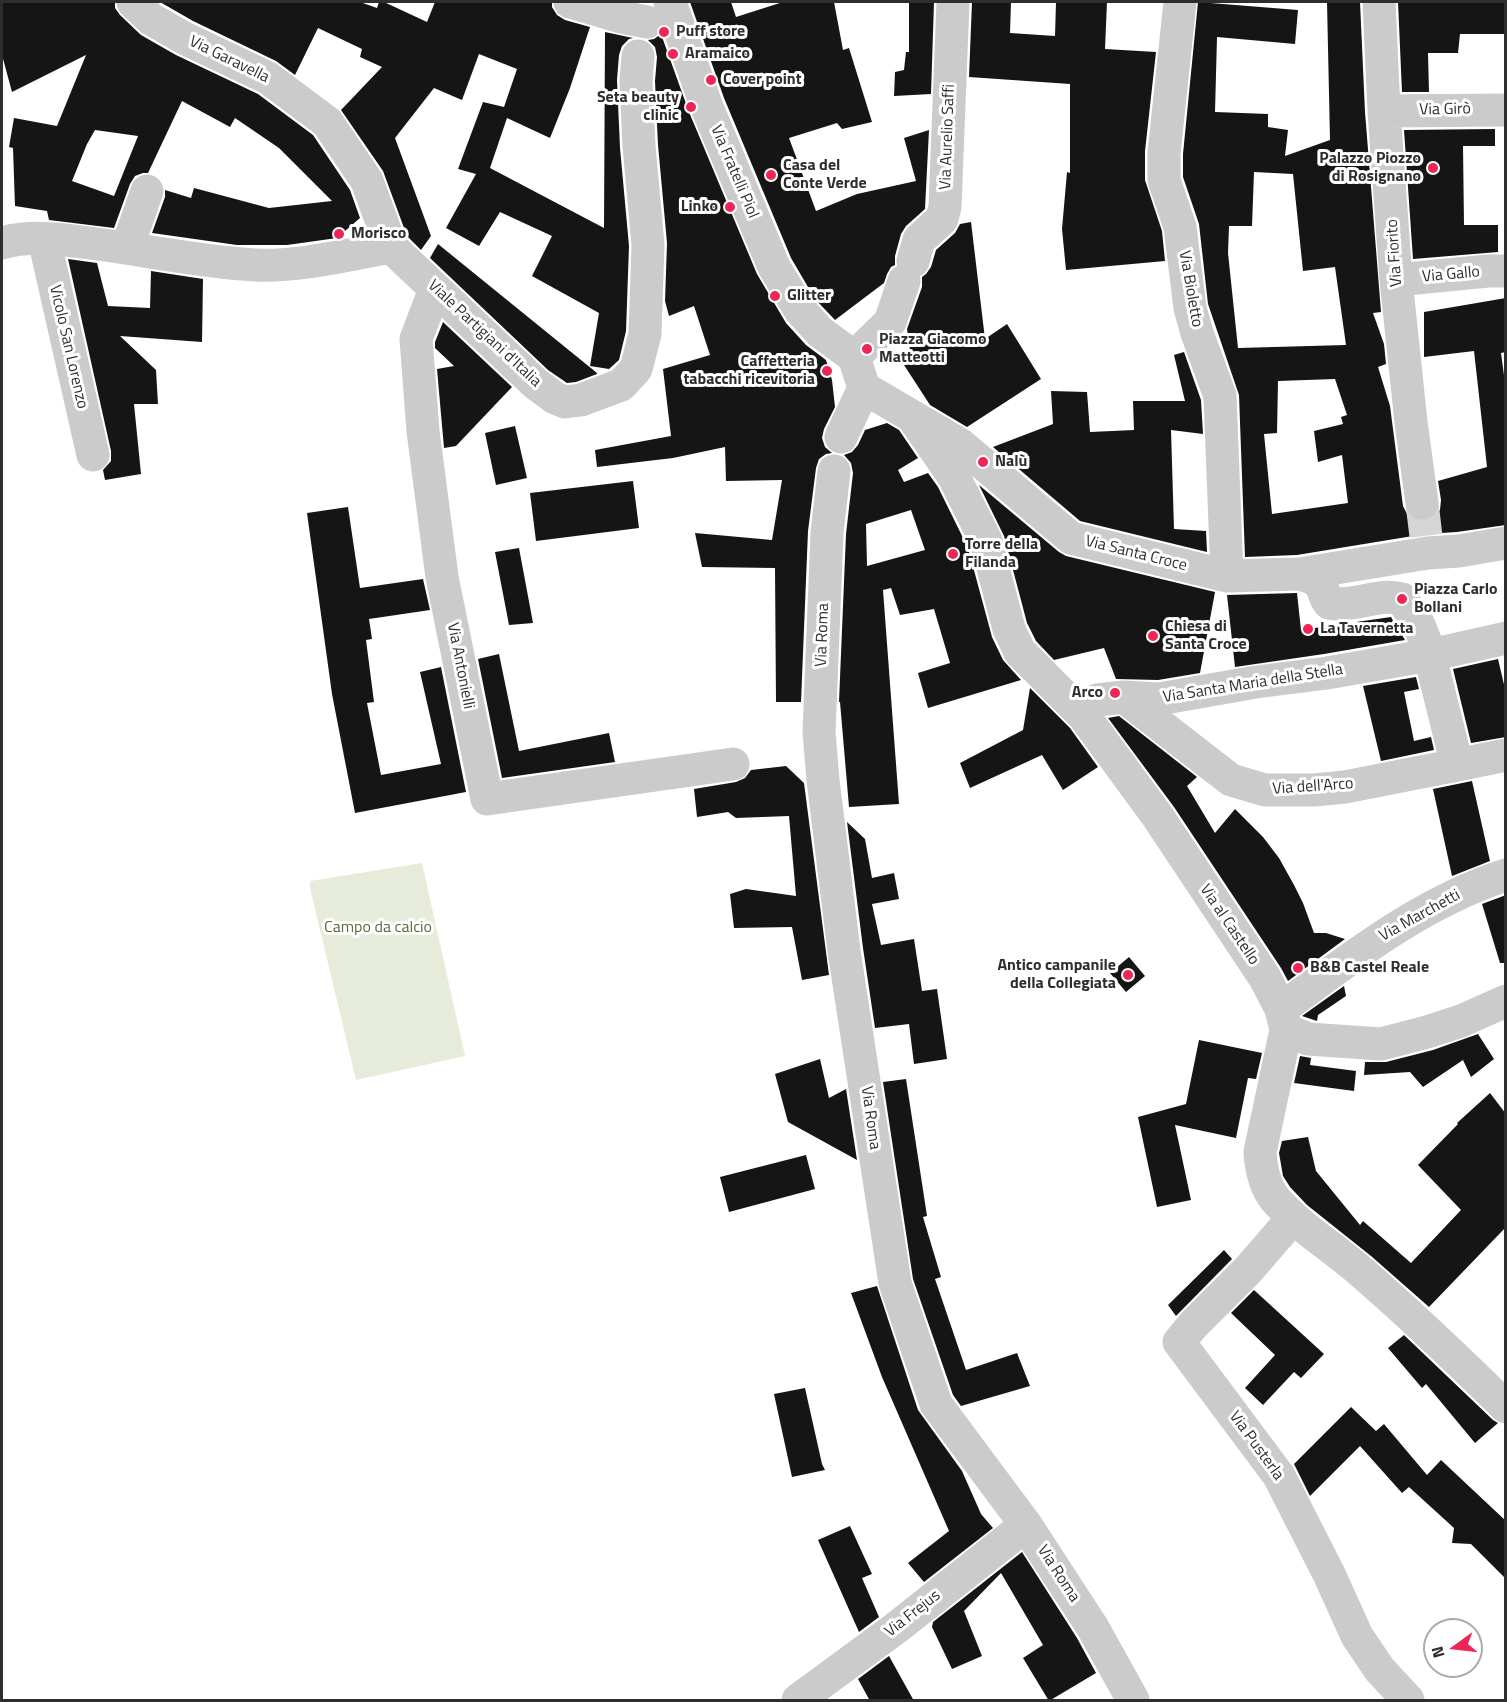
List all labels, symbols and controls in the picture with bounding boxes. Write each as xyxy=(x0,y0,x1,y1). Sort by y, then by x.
place label: Puff store xyxy=(676,22,745,42)
marker: Puff store xyxy=(657,25,671,39)
street label: Via Garavella xyxy=(186,32,272,88)
place label: Aramaico xyxy=(685,44,750,64)
marker: Aramaico xyxy=(666,47,680,61)
place label: Cover point xyxy=(723,70,801,90)
marker: Cover point xyxy=(704,73,718,87)
street label: Via Aurelio Saffi xyxy=(937,84,959,190)
place label: Seta beauty clinic xyxy=(597,88,679,126)
marker: Seta beauty clinic xyxy=(684,100,698,114)
street label: Via Girò xyxy=(1419,100,1471,120)
street label: Via Fratelli Piol xyxy=(706,123,762,221)
place label: Palazzo Piozzo di Rosignano xyxy=(1319,149,1421,187)
place label: Casa del Conte Verde xyxy=(783,156,867,194)
marker: Palazzo Piozzo di Rosignano xyxy=(1426,161,1440,175)
marker: Casa del Conte Verde xyxy=(764,168,778,182)
place label: Linko xyxy=(681,197,718,217)
marker: Linko xyxy=(723,200,737,214)
street label: Via Fiorito xyxy=(1383,219,1407,287)
place label: Morisco xyxy=(351,224,406,244)
marker: Morisco xyxy=(332,227,346,241)
street label: Via Bioletto xyxy=(1174,249,1206,329)
street label: Via Gallo xyxy=(1421,263,1481,287)
street label: Viale Partigiani d'Italia xyxy=(423,276,545,392)
street label: Vicolo San Lorenzo xyxy=(44,283,92,411)
place label: Glitter xyxy=(787,286,831,306)
marker: Glitter xyxy=(768,289,782,303)
place label: Piazza Giacomo Matteotti xyxy=(879,330,987,368)
marker: Piazza Giacomo Matteotti xyxy=(860,342,874,356)
place label: Caffetteria tabacchi ricevitoria xyxy=(684,352,815,390)
marker: Caffetteria tabacchi ricevitoria xyxy=(820,364,834,378)
place label: Nalù xyxy=(995,452,1027,472)
marker: Nalù xyxy=(976,455,990,469)
street label: Via Santa Croce xyxy=(1083,532,1189,576)
place label: Torre della Filanda xyxy=(965,535,1038,573)
marker: Torre della Filanda xyxy=(946,547,960,561)
place label: Piazza Carlo Bollani xyxy=(1414,580,1498,618)
marker: Piazza Carlo Bollani xyxy=(1395,592,1409,606)
street label: Via Roma xyxy=(812,603,834,667)
place label: Chiesa di Santa Croce xyxy=(1165,617,1247,655)
place label: La Tavernetta xyxy=(1320,619,1413,639)
street label: Via Antonielli xyxy=(442,621,478,711)
marker: La Tavernetta xyxy=(1301,622,1315,636)
marker: Chiesa di Santa Croce xyxy=(1146,629,1160,643)
street label: Via Santa Maria della Stella xyxy=(1162,660,1344,708)
place label: Arco xyxy=(1072,683,1103,703)
marker: Arco xyxy=(1108,686,1122,700)
street label: Via dell'Arco xyxy=(1272,775,1354,799)
street label: Via al Castello xyxy=(1195,881,1263,969)
street label: Via Marchetti xyxy=(1376,886,1464,946)
park label: Campo da calcio xyxy=(324,918,432,938)
place label: Antico campanile della Collegiata xyxy=(997,956,1116,994)
place label: B&B Castel Reale xyxy=(1310,958,1429,978)
marker: B&B Castel Reale xyxy=(1291,961,1305,975)
marker: Antico campanile della Collegiata xyxy=(1121,968,1135,982)
street label: Via Roma xyxy=(856,1085,884,1151)
street label: Via Pusterla xyxy=(1225,1408,1287,1484)
street label: Via Roma xyxy=(1033,1542,1083,1606)
street label: Via Frejus xyxy=(881,1586,945,1642)
north arrow xyxy=(1423,1618,1483,1678)
text: N xyxy=(1425,1644,1451,1661)

